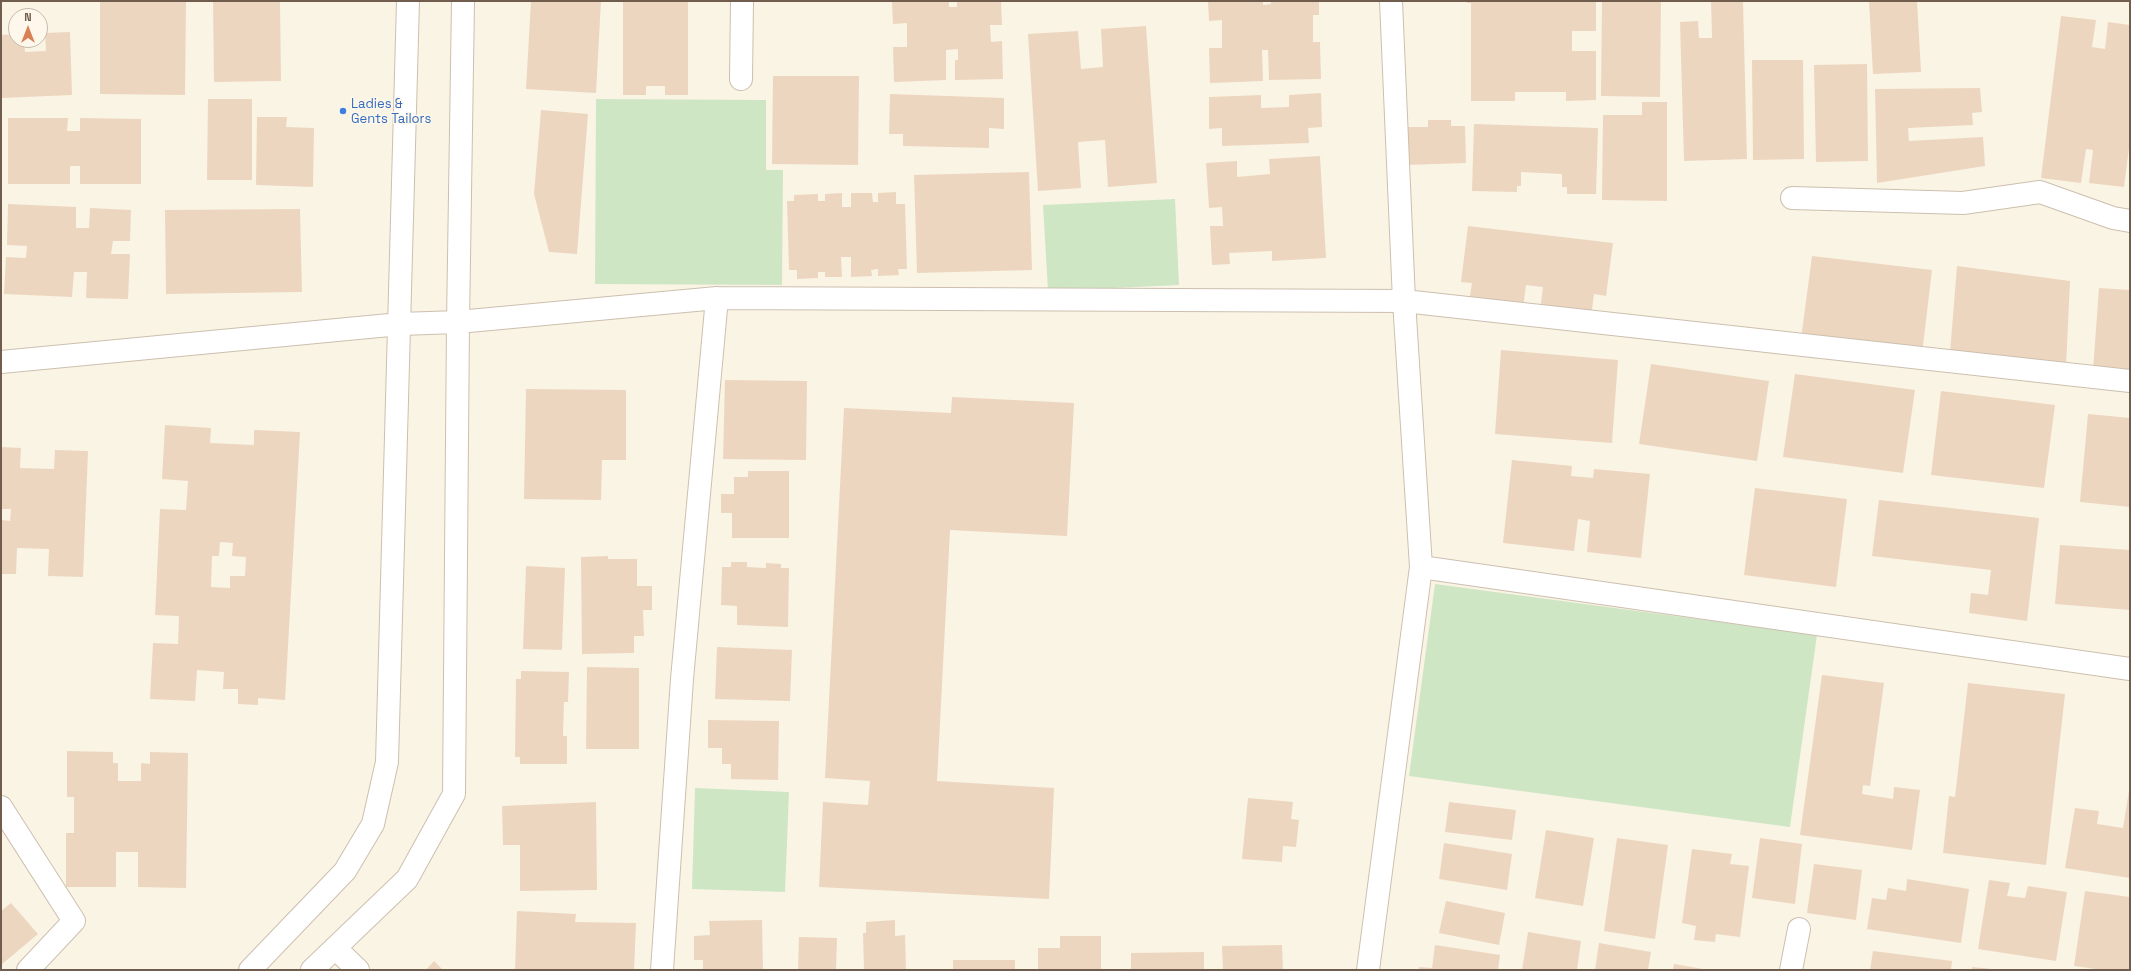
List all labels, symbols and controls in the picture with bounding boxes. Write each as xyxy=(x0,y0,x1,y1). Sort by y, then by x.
north arrow xyxy=(8,8,48,48)
text: N xyxy=(24,10,32,24)
place label: Ladies & Gents Tailors xyxy=(351,96,431,127)
marker: Ladies & Gents Tailors xyxy=(338,106,348,116)

